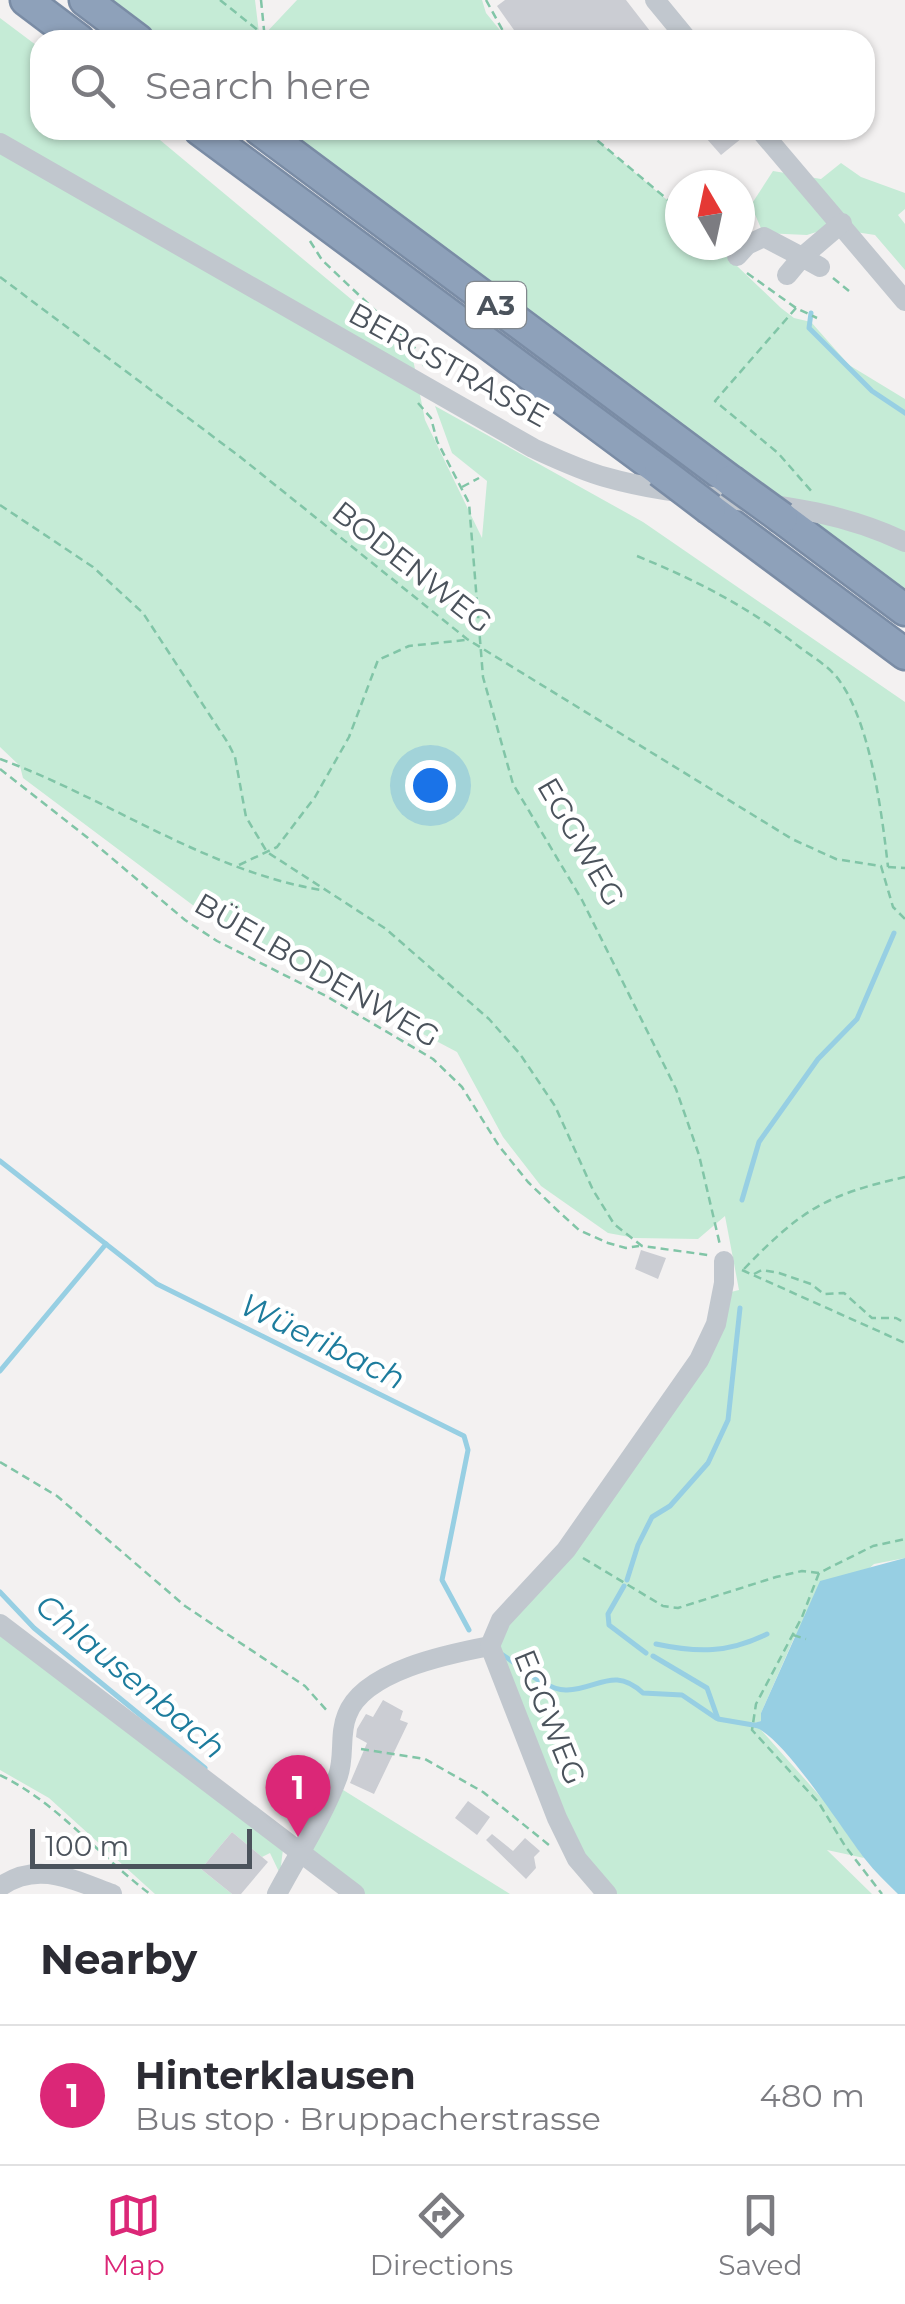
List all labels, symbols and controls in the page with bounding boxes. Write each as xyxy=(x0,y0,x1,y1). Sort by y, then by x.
search box xyxy=(30,30,875,140)
icon: search xyxy=(65,58,120,113)
text: Search here xyxy=(145,62,371,109)
north arrow xyxy=(665,170,755,260)
road number: A3 xyxy=(466,282,526,328)
street label: BERGSTRASSE xyxy=(342,295,556,435)
street label: BODENWEG xyxy=(325,493,499,641)
your location xyxy=(405,760,456,811)
street label: EGGWEG xyxy=(529,771,633,913)
street label: BÜELBODENWEG xyxy=(188,885,446,1055)
water label: Wüeribach xyxy=(234,1284,412,1398)
water label: Chlausenbach xyxy=(28,1585,234,1767)
street label: EGGWEG xyxy=(506,1644,594,1790)
pin: 1 xyxy=(266,1754,330,1837)
scale bar xyxy=(30,1824,252,1868)
text: 100 m xyxy=(45,1829,129,1863)
text: Nearby xyxy=(40,1933,197,1985)
text: Hinterklausen xyxy=(135,2052,416,2099)
text: 1 xyxy=(66,2076,79,2115)
text: 480 m xyxy=(760,2076,865,2115)
text: Bus stop · Bruppacherstrasse xyxy=(135,2099,601,2138)
tab: Map xyxy=(103,2188,165,2282)
tab: Directions xyxy=(370,2188,513,2282)
tab: Saved xyxy=(718,2188,802,2282)

